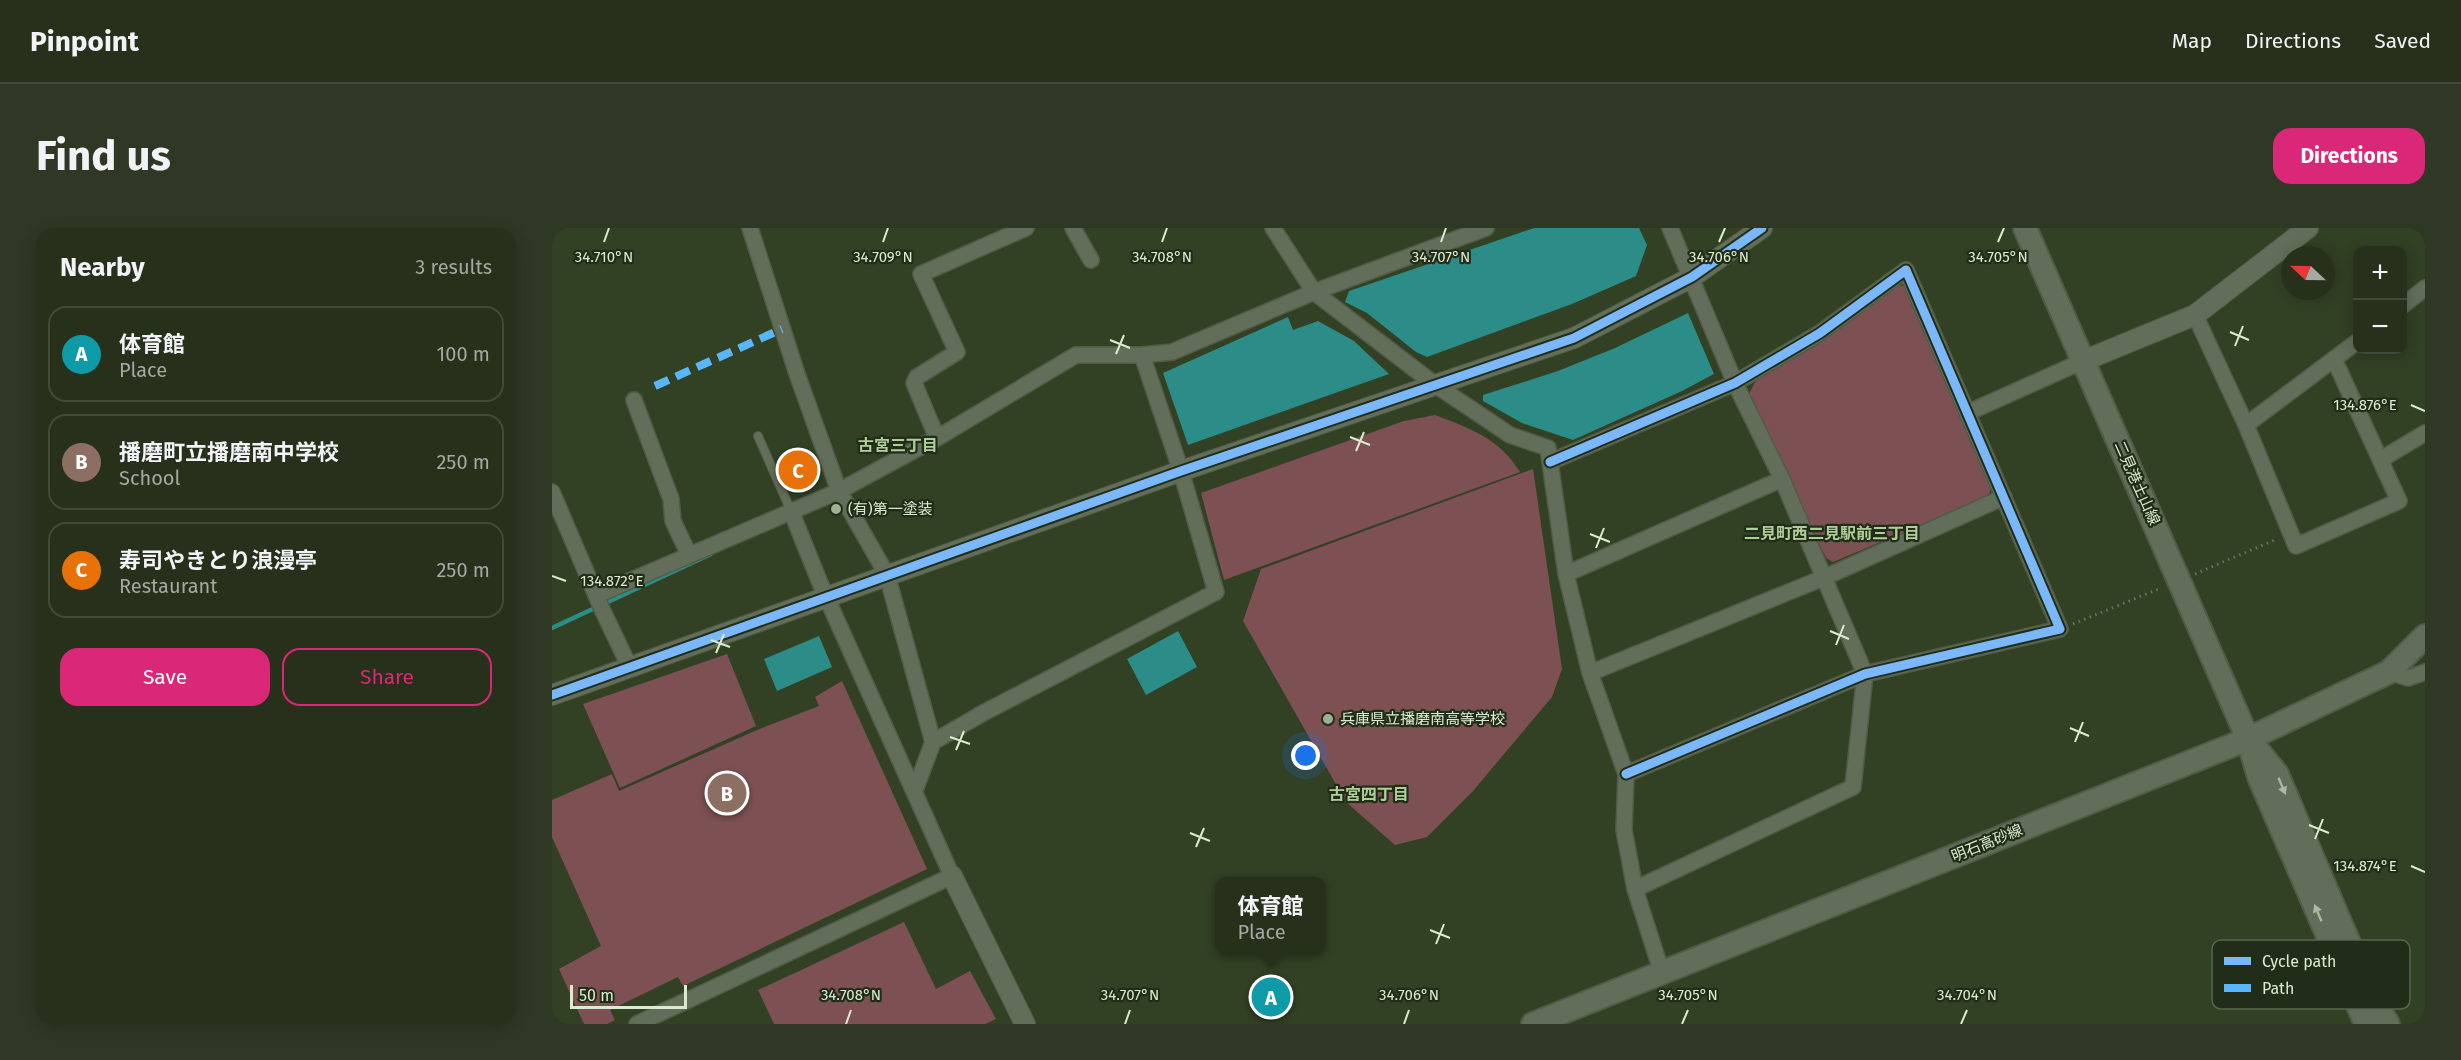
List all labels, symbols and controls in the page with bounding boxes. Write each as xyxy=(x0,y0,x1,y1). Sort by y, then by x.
text: Pinpoint xyxy=(30,25,139,58)
text: Map xyxy=(2172,28,2212,54)
text: Directions xyxy=(2245,28,2341,54)
text: Saved xyxy=(2374,28,2431,54)
button: Directions xyxy=(2273,128,2425,184)
text: Find us xyxy=(36,131,171,181)
north arrow xyxy=(2281,246,2335,300)
map controls xyxy=(2353,246,2407,354)
button: + xyxy=(2353,246,2407,300)
text: 34.710°N xyxy=(575,248,633,266)
text: 34.709°N xyxy=(853,248,913,266)
text: 34.708°N xyxy=(1132,248,1192,266)
text: 34.707°N xyxy=(1412,248,1470,266)
text: 34.706°N xyxy=(1689,248,1749,266)
text: 34.705°N xyxy=(1968,248,2028,266)
text: Nearby xyxy=(60,252,145,283)
text: 3 results xyxy=(415,255,492,279)
button: − xyxy=(2353,300,2407,354)
text: 体育館 xyxy=(119,331,185,358)
text: A xyxy=(76,342,87,366)
text: 100 m xyxy=(437,342,490,366)
text: Place xyxy=(119,358,167,382)
text: 134.876°E xyxy=(2333,396,2397,414)
district label: 古宮三丁目 xyxy=(858,436,938,455)
street label: 二見港土山線 xyxy=(2110,438,2164,528)
text: 播磨町立播磨南中学校 xyxy=(119,439,339,466)
pin: C xyxy=(778,448,818,492)
text: B xyxy=(75,450,88,474)
text: 250 m xyxy=(436,450,490,474)
text: School xyxy=(119,466,180,490)
place label: (有)第一塗装 xyxy=(848,500,933,518)
marker: (有)第一塗装 xyxy=(829,502,843,516)
district label: 二見町西二見駅前三丁目 xyxy=(1744,524,1920,543)
text: 寿司やきとり浪漫亭 xyxy=(119,547,317,574)
text: C xyxy=(76,558,87,582)
text: 250 m xyxy=(436,558,490,582)
text: 134.872°E xyxy=(580,572,644,590)
text: Restaurant xyxy=(119,574,217,598)
button: Save xyxy=(60,648,270,706)
button: Share xyxy=(282,648,492,706)
place label: 兵庫県立播磨南高等学校 xyxy=(1340,710,1505,728)
marker: 兵庫県立播磨南高等学校 xyxy=(1321,712,1335,726)
your location xyxy=(1291,741,1320,770)
pin: B xyxy=(708,770,747,816)
one-way arrow xyxy=(2278,777,2287,795)
district label: 古宮四丁目 xyxy=(1329,785,1409,804)
street label: 明石高砂線 xyxy=(1949,821,2025,865)
text: 134.874°E xyxy=(2333,857,2397,875)
popup xyxy=(1215,877,1326,955)
text: 体育館 xyxy=(1237,893,1304,920)
one-way arrow xyxy=(2313,904,2322,921)
text: Place xyxy=(1237,920,1286,944)
legend xyxy=(2212,940,2410,1009)
text: Cycle path xyxy=(2262,952,2336,971)
pin: A xyxy=(1252,974,1290,1020)
text: Path xyxy=(2262,979,2294,998)
scale bar xyxy=(570,982,687,1010)
text: 50 m xyxy=(579,986,614,1005)
text: 34.708°N xyxy=(821,986,881,1004)
text: 34.707°N xyxy=(1101,986,1159,1004)
text: 34.706°N xyxy=(1379,986,1439,1004)
text: 34.705°N xyxy=(1658,986,1718,1004)
text: 34.704°N xyxy=(1937,986,1997,1004)

